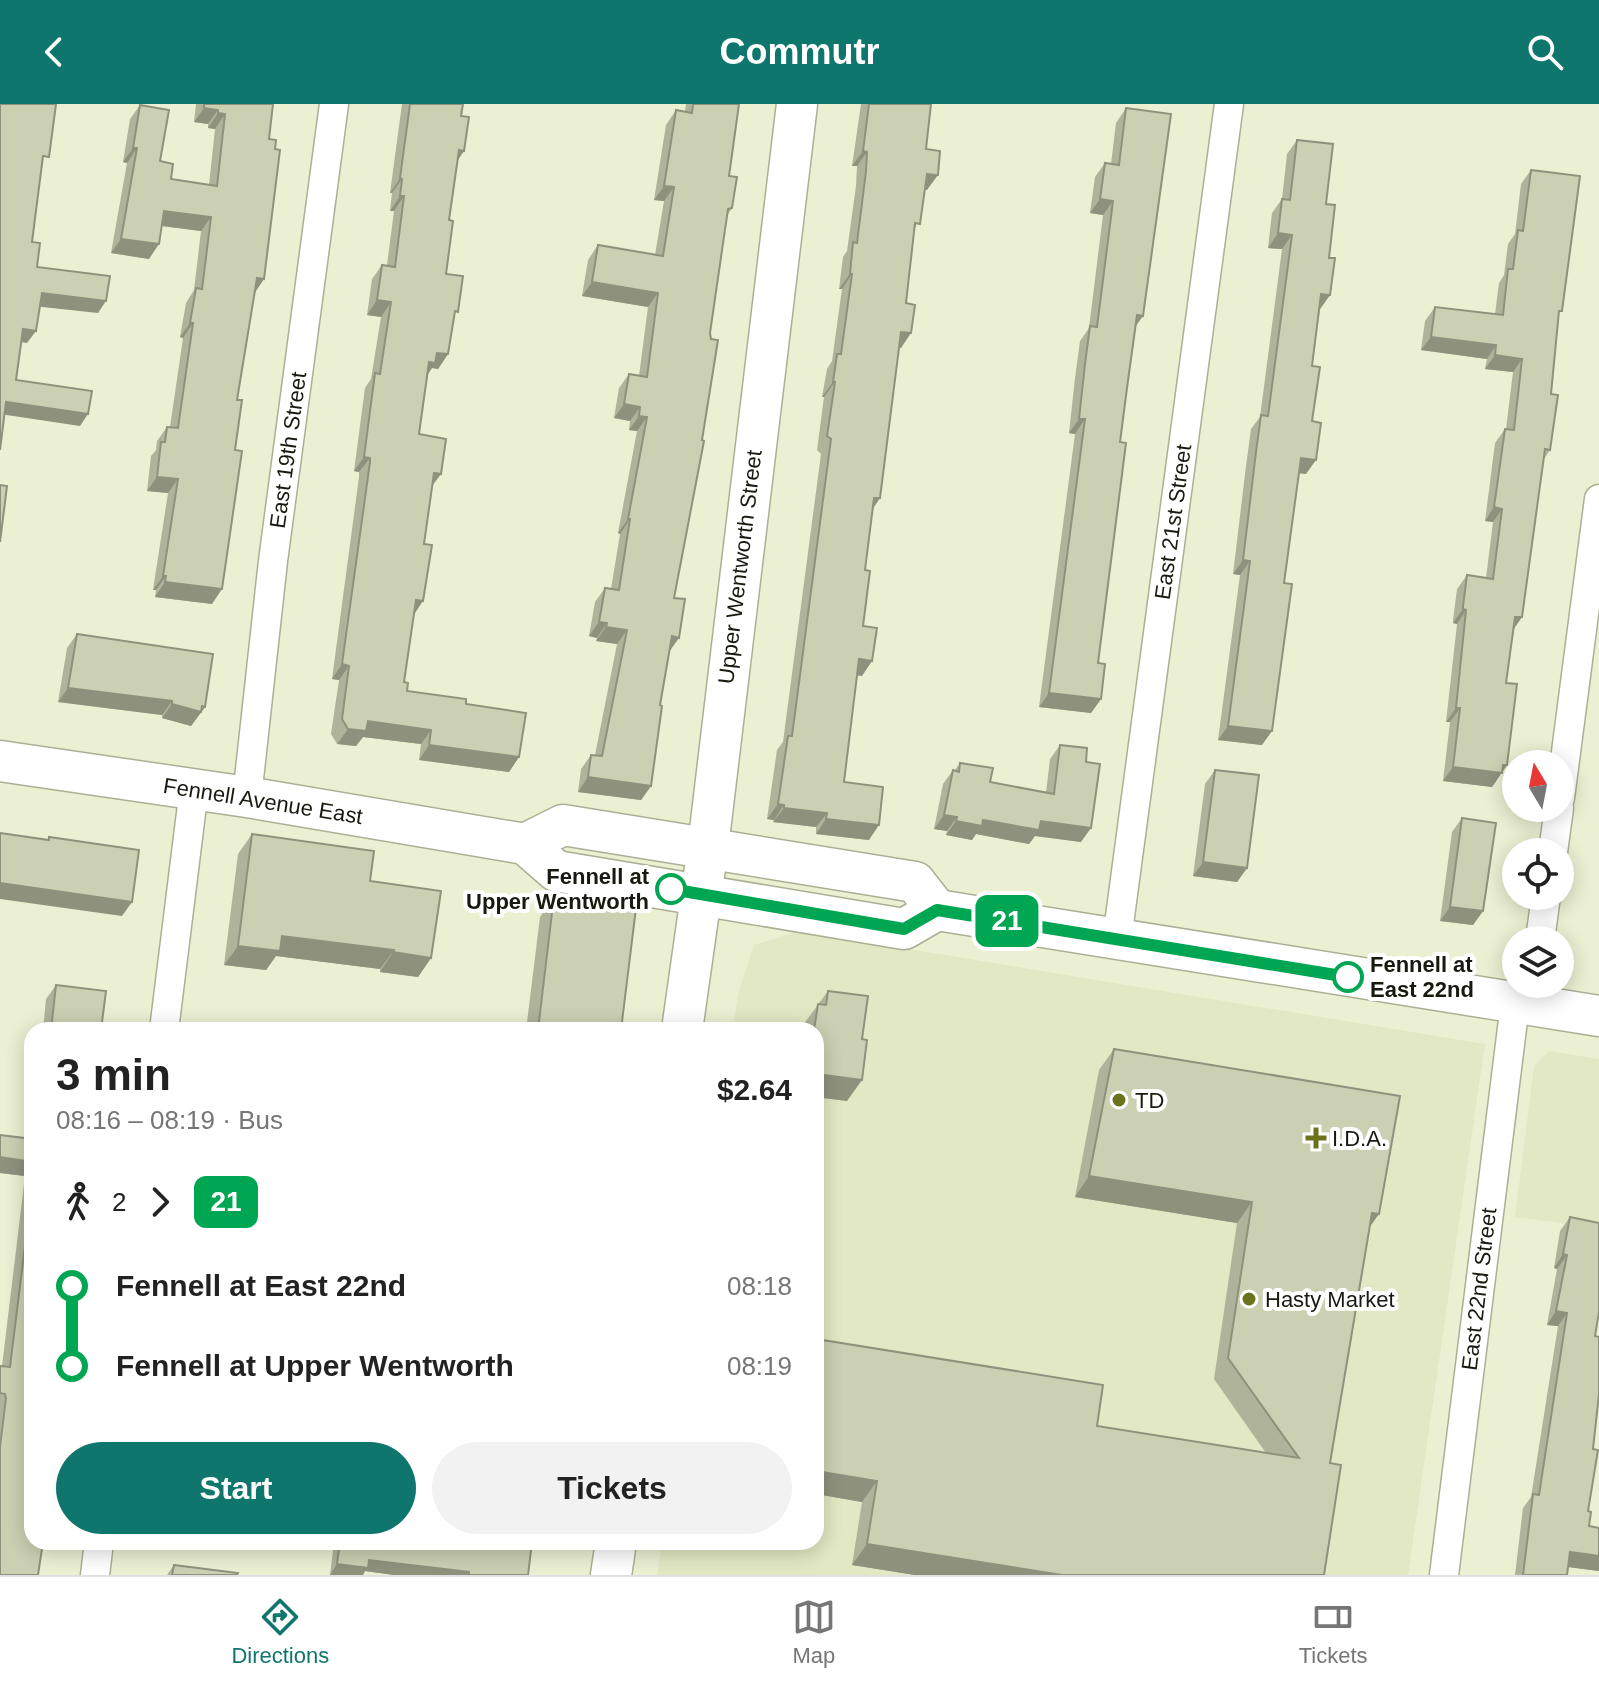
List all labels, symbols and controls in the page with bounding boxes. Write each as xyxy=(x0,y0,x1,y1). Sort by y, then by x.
icon: back xyxy=(32,30,76,74)
icon: search xyxy=(1523,30,1567,74)
text: Commutr xyxy=(720,31,880,72)
street label: East 19th Street xyxy=(265,370,311,530)
street label: East 21st Street xyxy=(1150,443,1196,601)
street label: Upper Wentworth Street xyxy=(713,449,767,685)
north arrow xyxy=(1502,750,1574,822)
map controls xyxy=(1502,750,1574,998)
street label: Fennell Avenue East xyxy=(162,773,364,829)
button: locate xyxy=(1502,838,1574,910)
place label: Fennell at Upper Wentworth xyxy=(466,864,650,914)
marker: Fennell at Upper Wentworth xyxy=(656,874,686,904)
line badge: 21 xyxy=(971,895,1043,947)
text: 21 xyxy=(991,905,1023,936)
button: layers xyxy=(1502,926,1574,998)
place label: Fennell at East 22nd xyxy=(1370,952,1474,1002)
marker: Fennell at East 22nd xyxy=(1333,962,1363,992)
text: 3 min xyxy=(56,1050,171,1099)
text: $2.64 xyxy=(717,1073,792,1106)
place label: TD xyxy=(1135,1088,1164,1113)
marker: TD xyxy=(1110,1091,1128,1109)
text: 08:16 – 08:19 · Bus xyxy=(56,1105,283,1135)
place label: I.D.A. xyxy=(1332,1126,1387,1151)
marker: I.D.A. xyxy=(1307,1129,1325,1147)
icon: walk xyxy=(56,1180,100,1224)
icon: forward xyxy=(138,1180,182,1224)
text: 21 xyxy=(210,1186,242,1217)
text: 2 xyxy=(112,1187,126,1217)
street label: East 22nd Street xyxy=(1457,1206,1501,1372)
text: Fennell at East 22nd xyxy=(116,1269,406,1302)
text: 08:18 xyxy=(727,1271,792,1301)
place label: Hasty Market xyxy=(1265,1287,1395,1312)
marker: Hasty Market xyxy=(1240,1290,1258,1308)
text: Fennell at Upper Wentworth xyxy=(116,1349,514,1382)
text: 08:19 xyxy=(727,1351,792,1381)
button: Start xyxy=(56,1442,416,1534)
button: Tickets xyxy=(432,1442,792,1534)
tab: Directions xyxy=(231,1595,329,1669)
tab: Map xyxy=(792,1595,836,1669)
tab: Tickets xyxy=(1299,1595,1368,1669)

